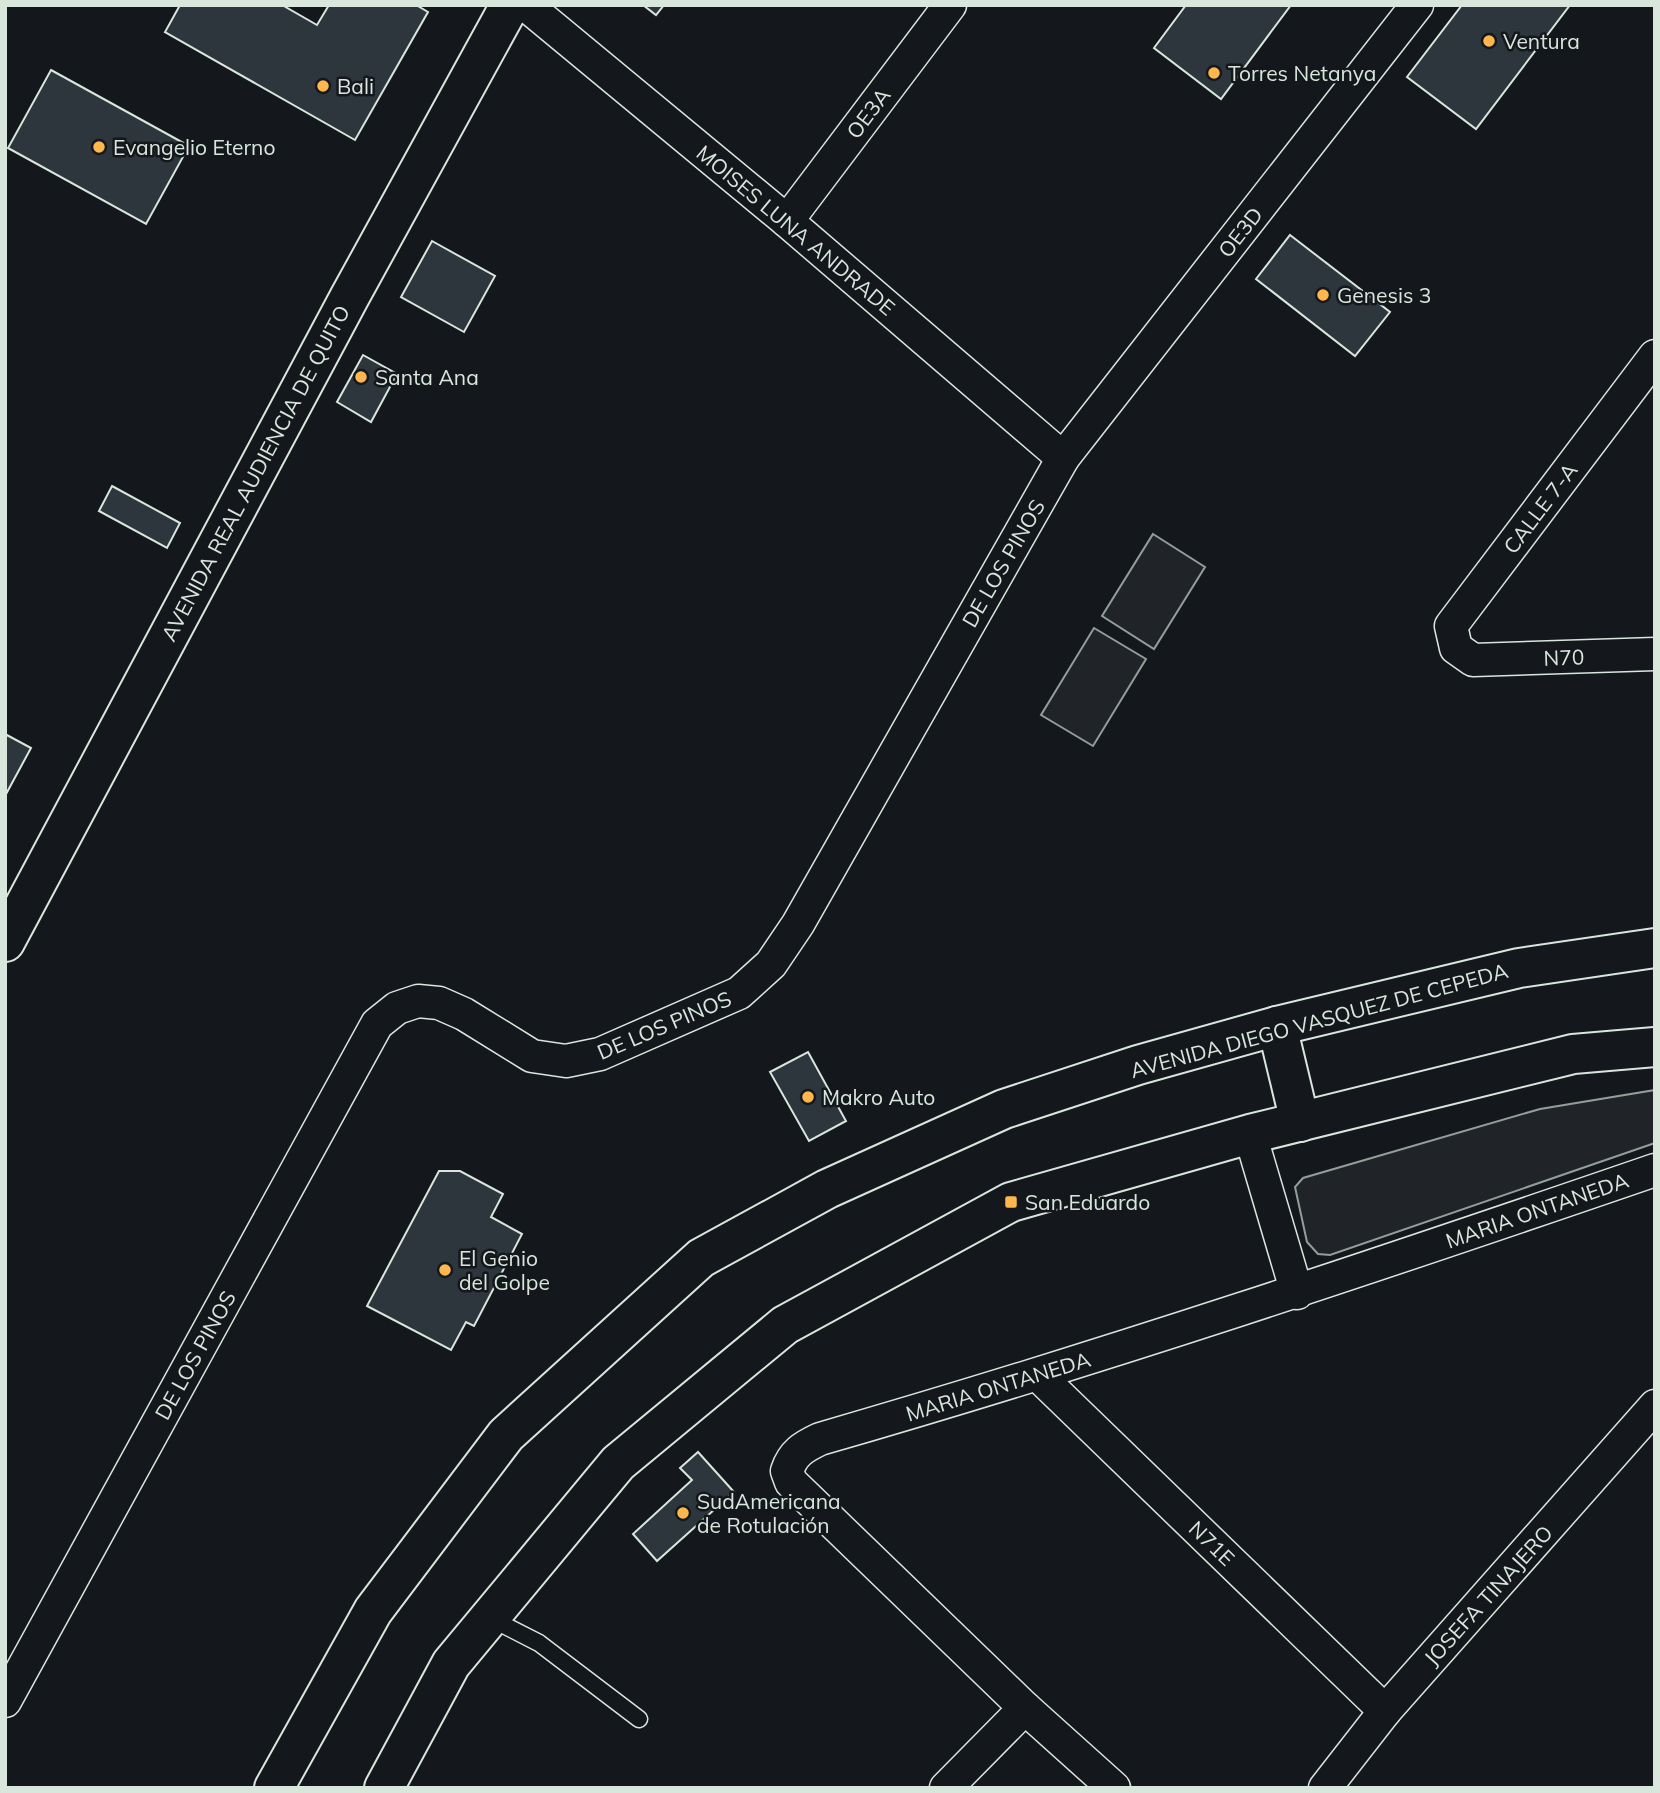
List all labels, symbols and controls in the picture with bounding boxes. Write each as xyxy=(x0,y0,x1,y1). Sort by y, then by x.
place label: Ventura xyxy=(1503,28,1580,54)
marker: Ventura xyxy=(1481,33,1497,49)
place label: Torres Netanya xyxy=(1228,60,1376,86)
marker: Torres Netanya xyxy=(1206,65,1222,81)
place label: Bali xyxy=(337,73,374,99)
marker: Bali xyxy=(315,78,331,94)
street label: OE3A xyxy=(841,82,896,143)
place label: Evangelio Eterno xyxy=(113,134,275,160)
marker: Evangelio Eterno xyxy=(91,139,107,155)
street label: MOISES LUNA ANDRADE xyxy=(692,139,900,321)
street label: OE3D xyxy=(1212,202,1268,262)
place label: Genesis 3 xyxy=(1337,282,1431,308)
marker: Genesis 3 xyxy=(1315,287,1331,303)
street label: AVENIDA REAL AUDIENCIA DE QUITO xyxy=(155,301,355,645)
place label: Santa Ana xyxy=(375,364,479,390)
marker: Santa Ana xyxy=(353,369,369,385)
street label: CALLE 7-A xyxy=(1497,457,1583,558)
street label: DE LOS PINOS xyxy=(956,495,1050,631)
street label: N70 xyxy=(1543,643,1585,671)
street label: AVENIDA DIEGO VASQUEZ DE CEPEDA xyxy=(1127,957,1511,1083)
street label: DE LOS PINOS xyxy=(593,985,735,1065)
place label: Makro Auto xyxy=(822,1084,935,1110)
marker: Makro Auto xyxy=(800,1089,816,1105)
street label: MARIA ONTANEDA xyxy=(1442,1166,1632,1253)
place label: San Eduardo xyxy=(1025,1189,1150,1215)
marker: San Eduardo xyxy=(1003,1194,1019,1210)
place label: El Genio del Golpe xyxy=(459,1245,550,1295)
marker: El Genio del Golpe xyxy=(437,1262,453,1278)
street label: DE LOS PINOS xyxy=(149,1286,241,1424)
street label: MARIA ONTANEDA xyxy=(903,1345,1094,1426)
place label: SudAmericana de Rotulación xyxy=(697,1488,841,1538)
marker: SudAmericana de Rotulación xyxy=(675,1505,691,1521)
street label: N71E xyxy=(1184,1515,1240,1571)
street label: JOSEFA TINAJERO xyxy=(1418,1520,1558,1670)

